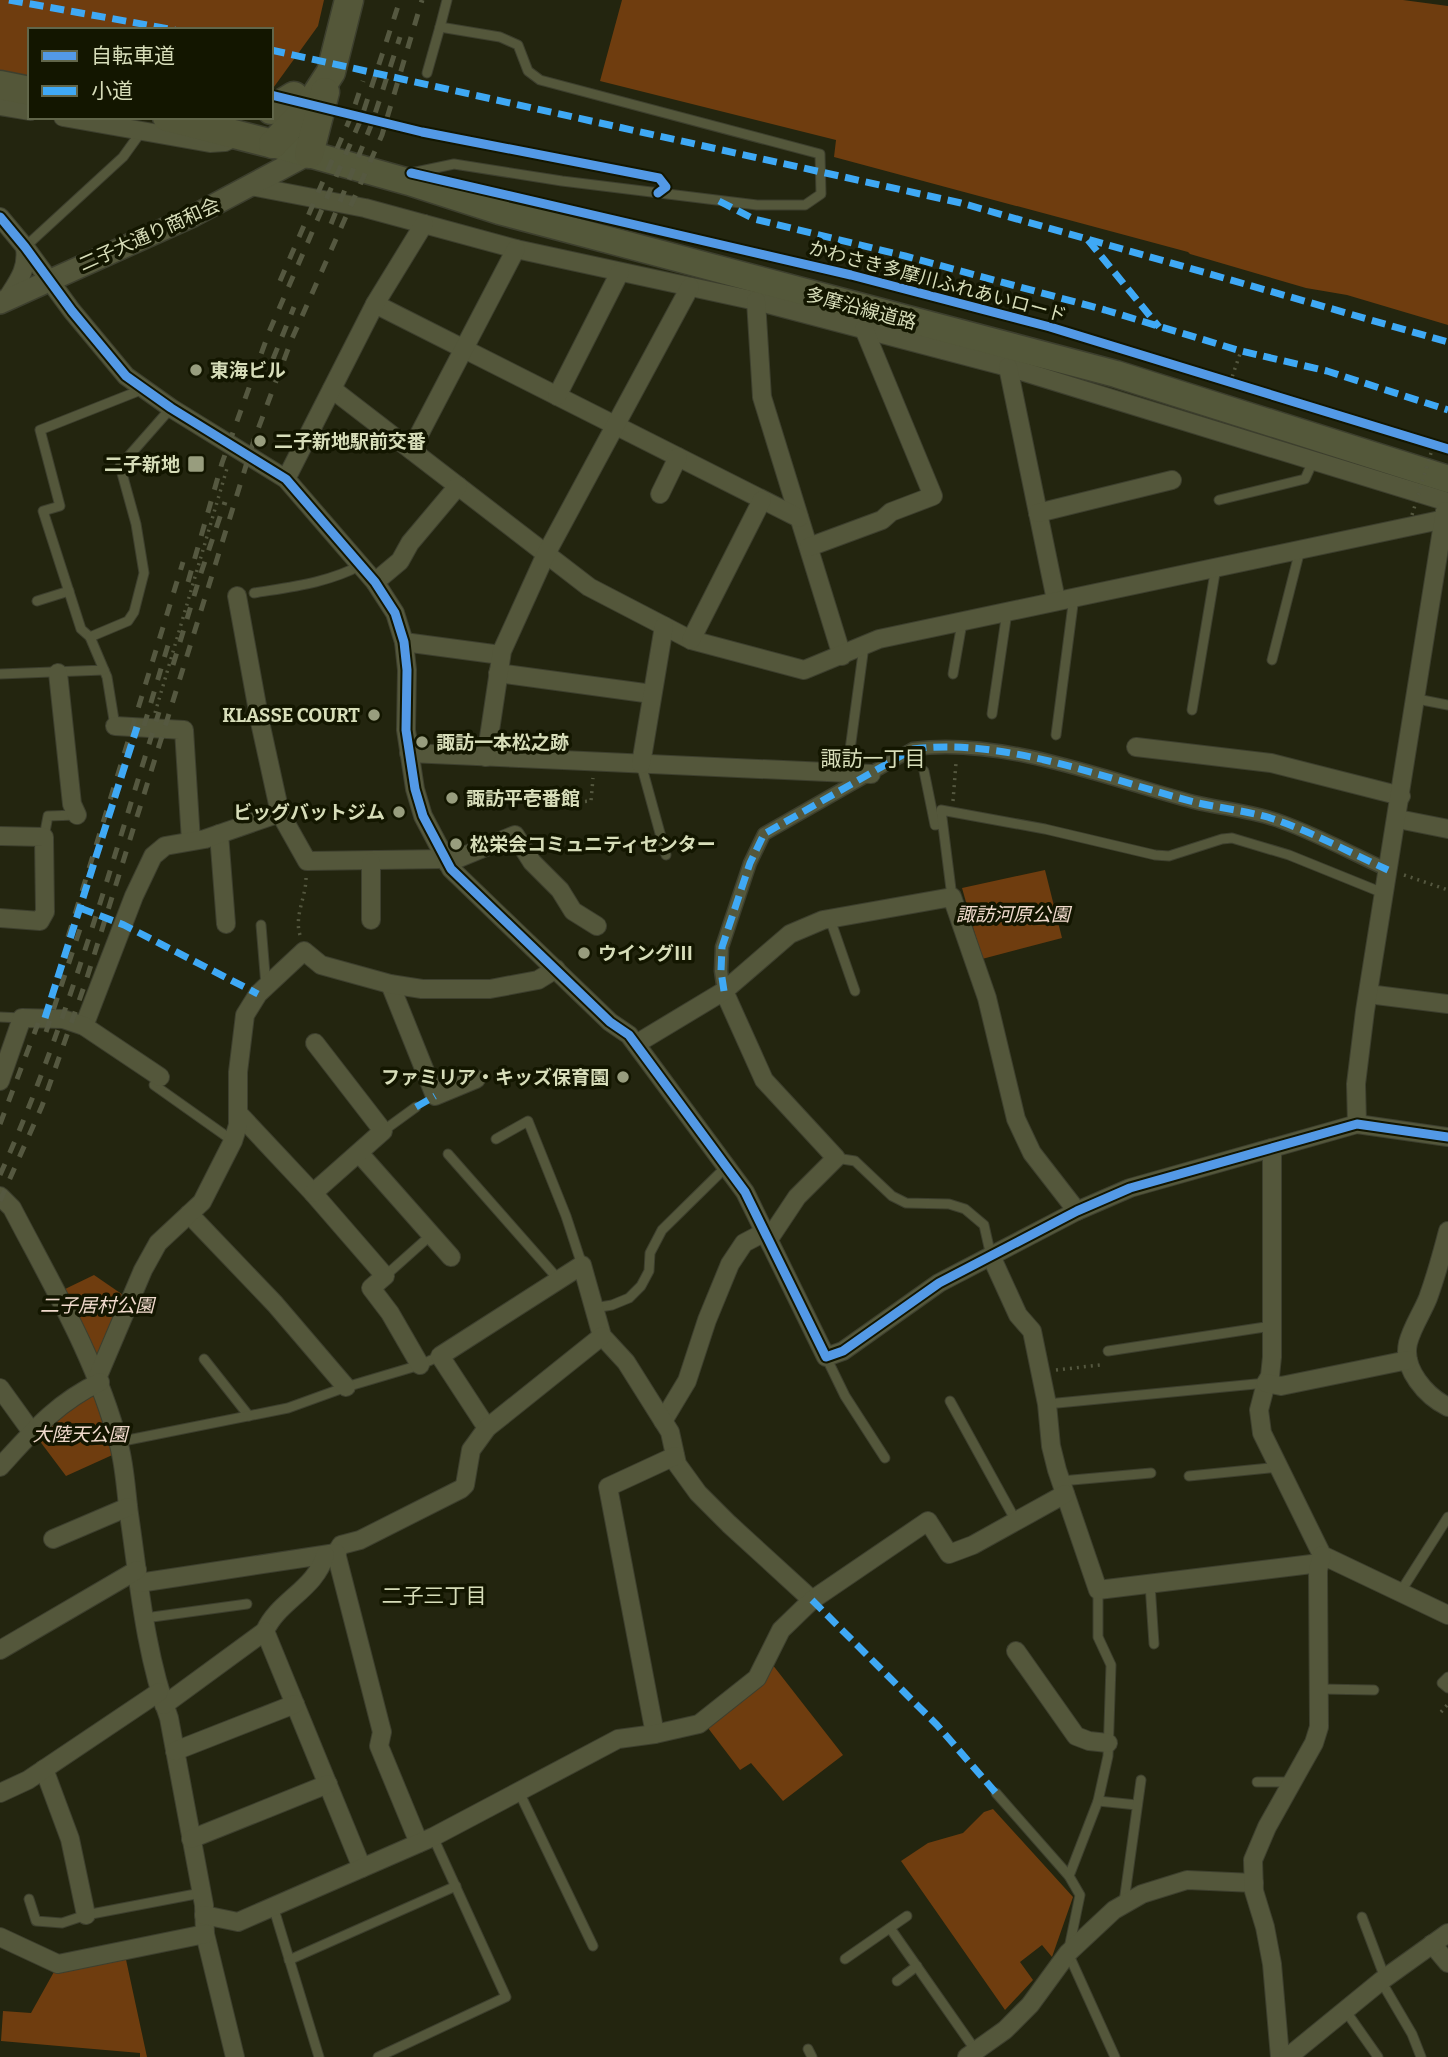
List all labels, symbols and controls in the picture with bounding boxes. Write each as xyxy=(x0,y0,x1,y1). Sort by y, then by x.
legend xyxy=(28,28,273,119)
text: 自転車道 xyxy=(91,43,175,69)
text: 小道 xyxy=(91,78,133,104)
street label: 二子大通り商和会 xyxy=(75,193,223,276)
street label: かわさき多摩川ふれあいロード xyxy=(806,236,1069,327)
street label: 多摩沿線道路 xyxy=(803,283,919,334)
place label: 東海ビル xyxy=(210,359,286,382)
marker: 東海ビル xyxy=(188,362,204,378)
place label: 二子新地駅前交番 xyxy=(274,430,426,453)
marker: 二子新地駅前交番 xyxy=(252,433,268,449)
place label: 二子新地 xyxy=(104,453,180,476)
marker: 二子新地 xyxy=(186,454,206,474)
place label: KLASSE COURT xyxy=(222,704,360,727)
marker: KLASSE COURT xyxy=(366,707,382,723)
place label: 諏訪一本松之跡 xyxy=(436,731,569,754)
marker: 諏訪一本松之跡 xyxy=(414,734,430,750)
district label: 諏訪一丁目 xyxy=(821,746,926,772)
place label: 諏訪平壱番館 xyxy=(466,787,580,810)
marker: 諏訪平壱番館 xyxy=(444,790,460,806)
place label: ビッグバットジム xyxy=(233,801,385,824)
marker: ビッグバットジム xyxy=(391,804,407,820)
place label: 松栄会コミュニティセンター xyxy=(470,833,716,856)
marker: 松栄会コミュニティセンター xyxy=(448,836,464,852)
park label: 諏訪河原公園 xyxy=(956,903,1073,926)
place label: ウイングⅢ xyxy=(598,942,693,965)
marker: ウイングⅢ xyxy=(576,945,592,961)
place label: ファミリア・キッズ保育園 xyxy=(381,1066,609,1089)
marker: ファミリア・キッズ保育園 xyxy=(615,1069,631,1085)
park label: 二子居村公園 xyxy=(40,1294,157,1317)
park label: 大陸天公園 xyxy=(32,1423,130,1446)
district label: 二子三丁目 xyxy=(382,1583,487,1609)

